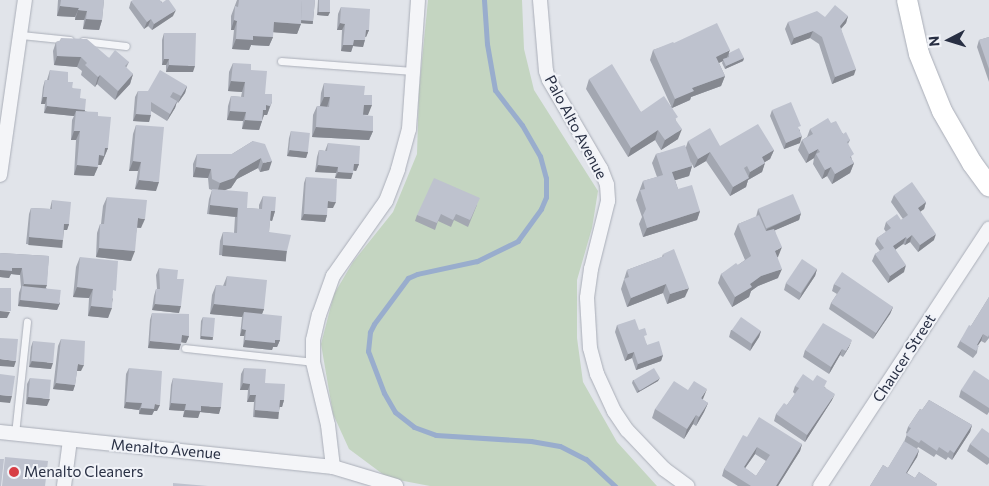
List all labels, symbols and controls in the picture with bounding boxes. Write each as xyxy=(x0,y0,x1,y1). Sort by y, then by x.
north arrow xyxy=(924,15,974,65)
text: N xyxy=(925,35,942,47)
street label: Palo Alto Avenue xyxy=(541,72,611,182)
street label: Chaucer Street xyxy=(869,310,939,406)
street label: Menalto Avenue xyxy=(110,435,222,463)
place label: Menalto Cleaners xyxy=(24,463,143,481)
marker: Menalto Cleaners xyxy=(8,466,20,478)

